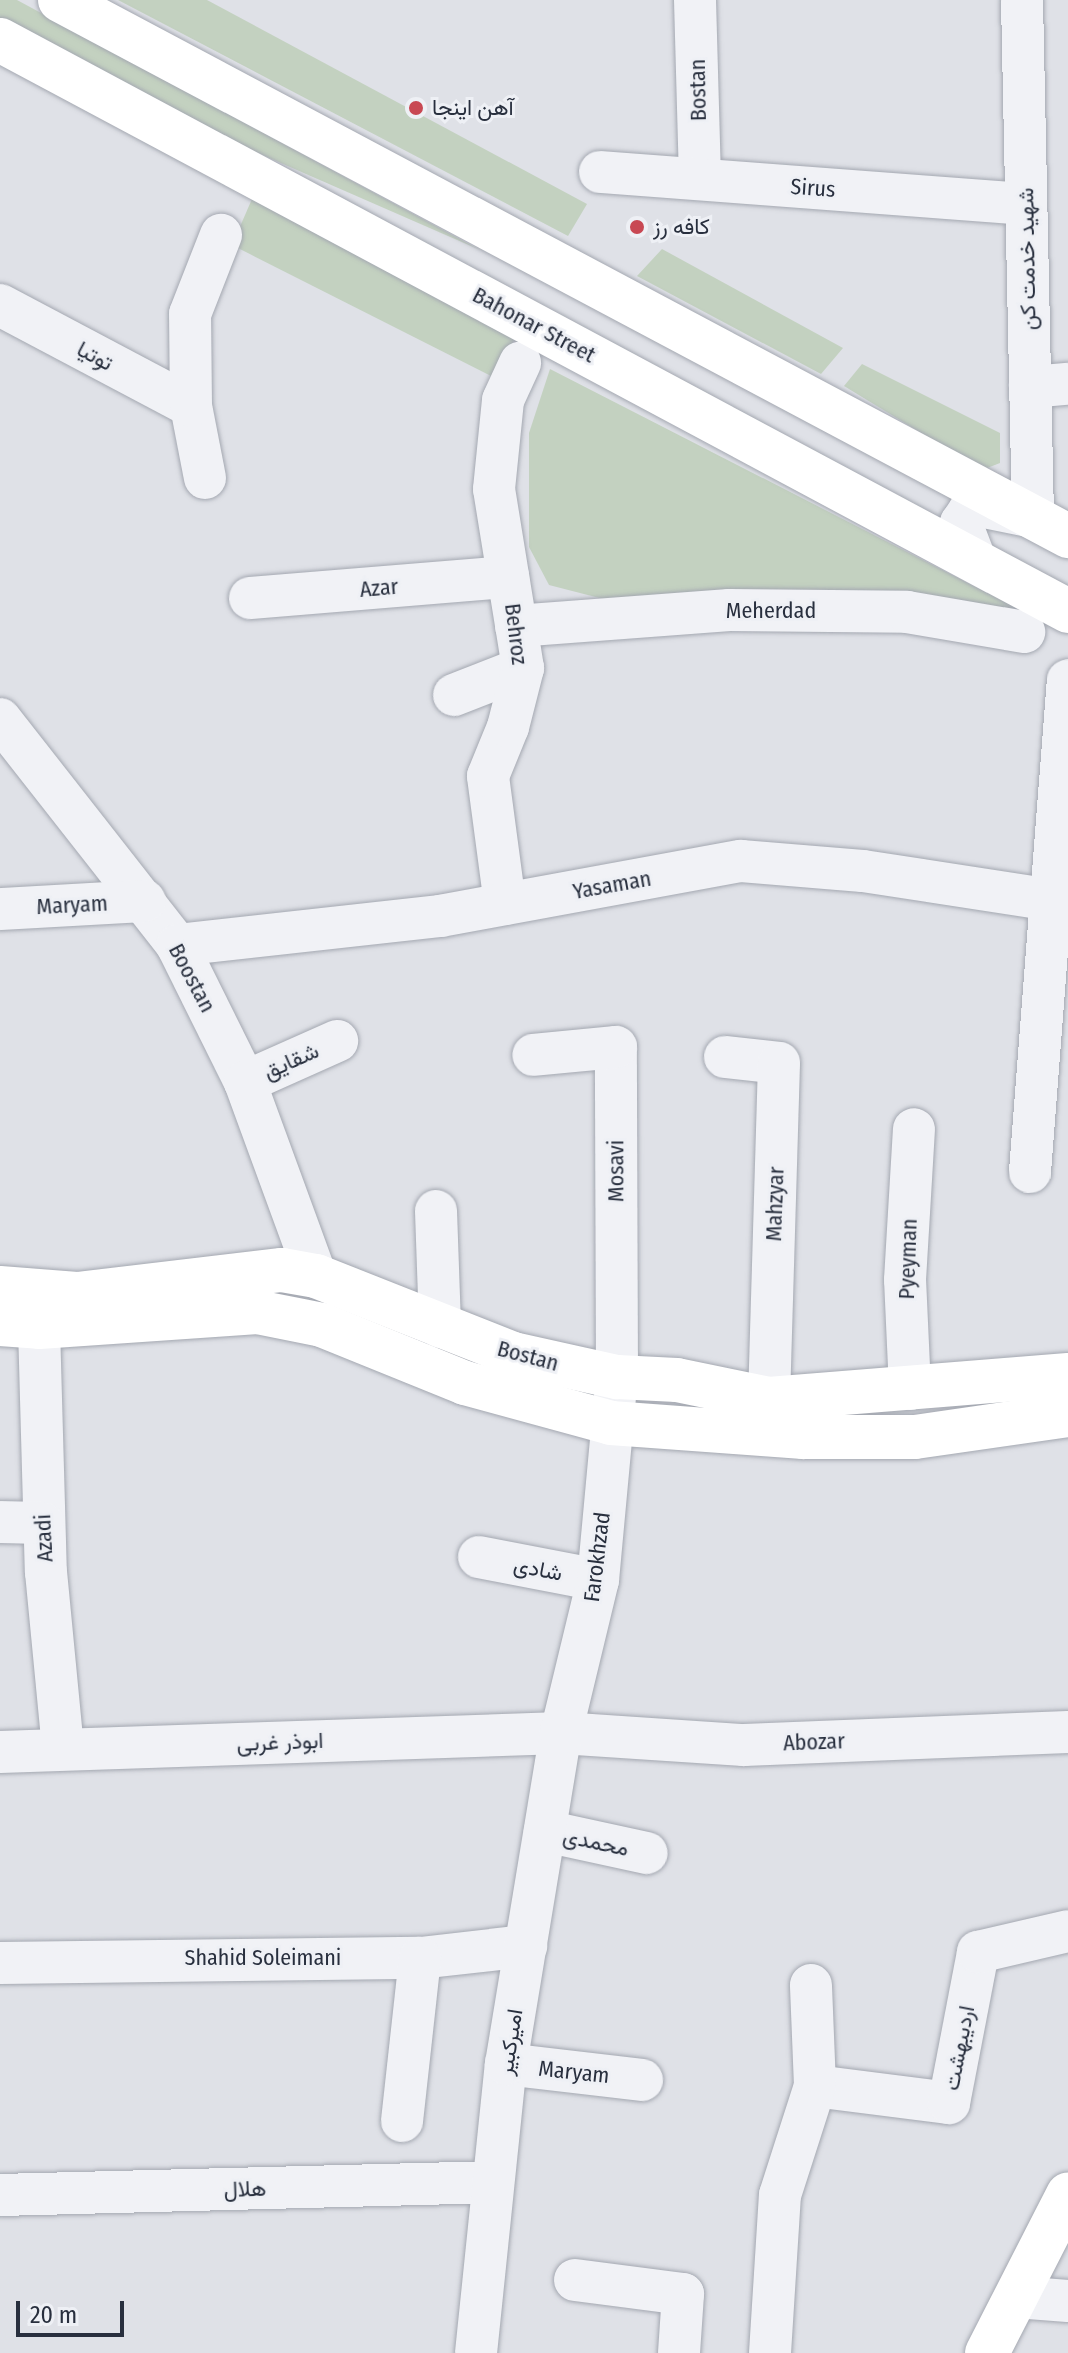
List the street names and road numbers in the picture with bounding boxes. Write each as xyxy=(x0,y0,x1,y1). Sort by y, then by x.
street label: Bostan xyxy=(684,59,712,121)
street label: Sirus xyxy=(790,173,836,203)
street label: شهید خدمت کن xyxy=(1013,187,1041,331)
street label: Bahonar Street xyxy=(468,282,600,368)
street label: توتیا xyxy=(72,336,118,376)
street label: Azar xyxy=(359,573,399,603)
street label: Meherdad xyxy=(726,598,816,624)
street label: Behroz xyxy=(499,602,533,666)
street label: Yasaman xyxy=(571,865,653,905)
street label: Maryam xyxy=(36,890,108,920)
street label: Boostan xyxy=(163,939,221,1017)
street label: شقایق xyxy=(259,1037,323,1085)
street label: Mosavi xyxy=(603,1140,629,1202)
street label: Mahzyar xyxy=(761,1166,789,1242)
street label: Pyeyman xyxy=(893,1218,923,1300)
street label: Bostan xyxy=(494,1335,562,1377)
street label: Farokhzad xyxy=(578,1510,616,1604)
street label: Azadi xyxy=(30,1513,58,1563)
street label: شادی xyxy=(511,1551,565,1587)
street label: ابوذر غربی xyxy=(236,1727,324,1757)
street label: Abozar xyxy=(783,1728,845,1756)
street label: محمدی xyxy=(561,1822,631,1862)
street label: Shahid Soleimani xyxy=(185,1945,341,1971)
street label: اردیبهشت xyxy=(938,2003,980,2093)
street label: امیرکبیر xyxy=(492,2007,528,2077)
street label: Maryam xyxy=(537,2055,611,2089)
street label: هلال xyxy=(223,2175,267,2203)

